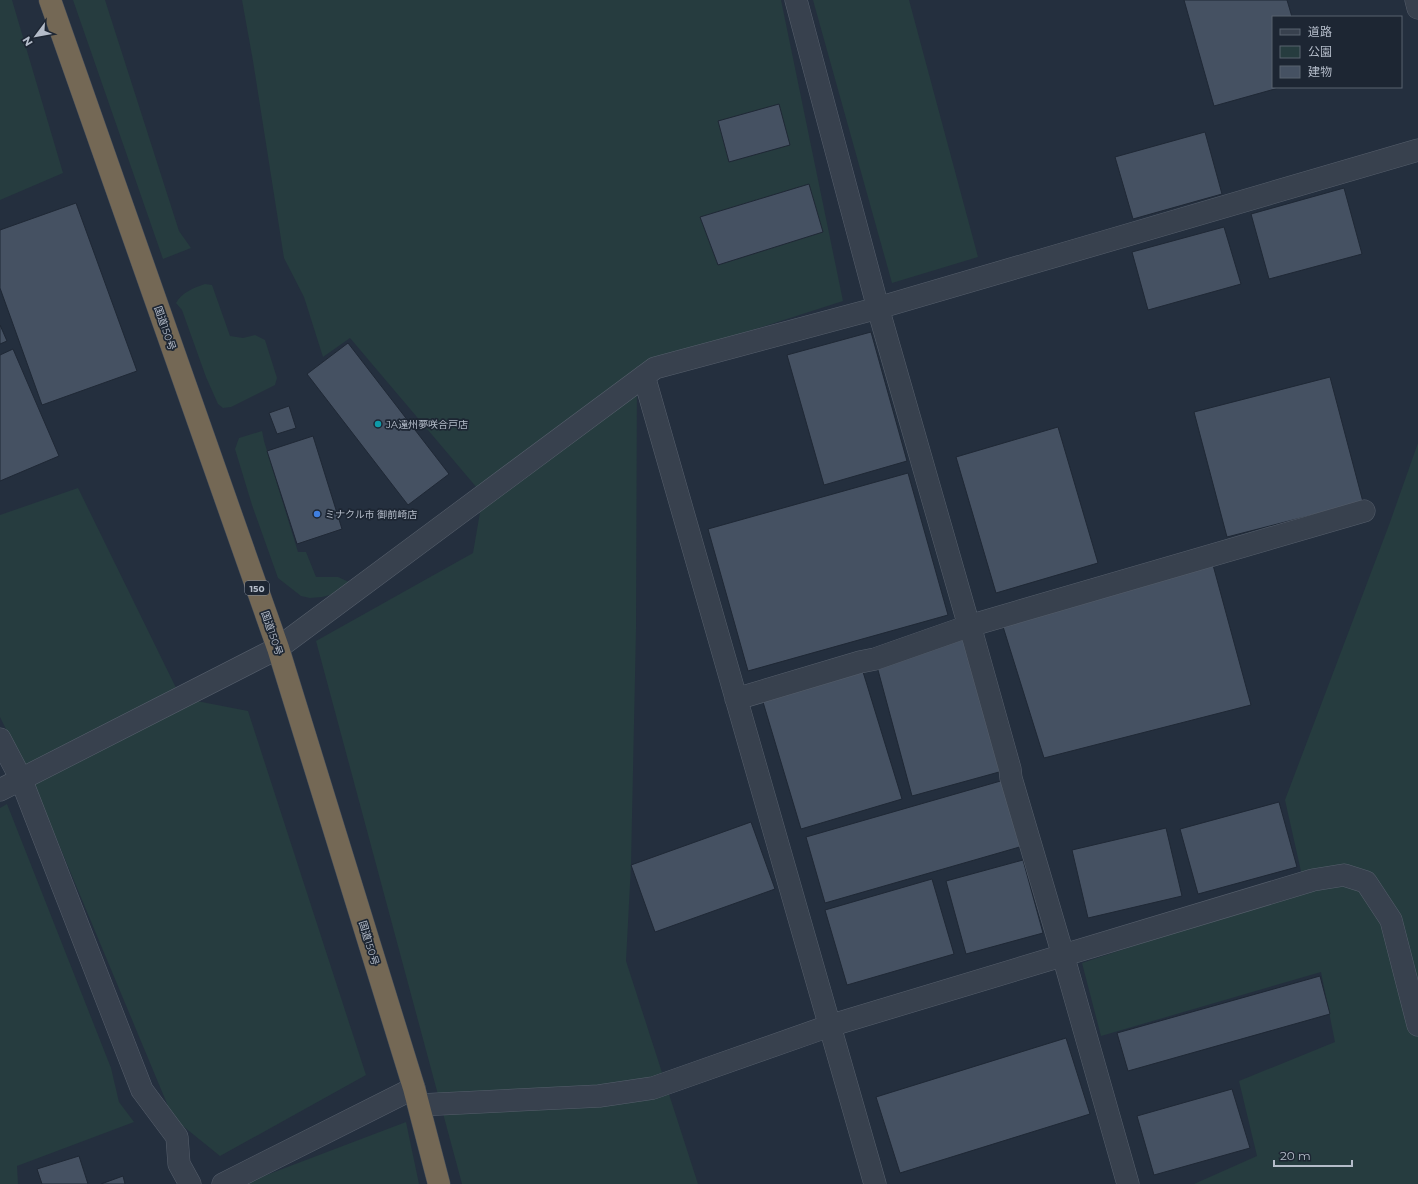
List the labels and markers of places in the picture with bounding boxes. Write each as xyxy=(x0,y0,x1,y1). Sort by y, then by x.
place label: JA遠州夢咲合戸店 xyxy=(385,418,468,431)
marker: JA遠州夢咲合戸店 xyxy=(373,419,383,429)
place label: ミナクル市 御前崎店 xyxy=(325,508,417,521)
marker: ミナクル市 御前崎店 xyxy=(312,509,322,519)

